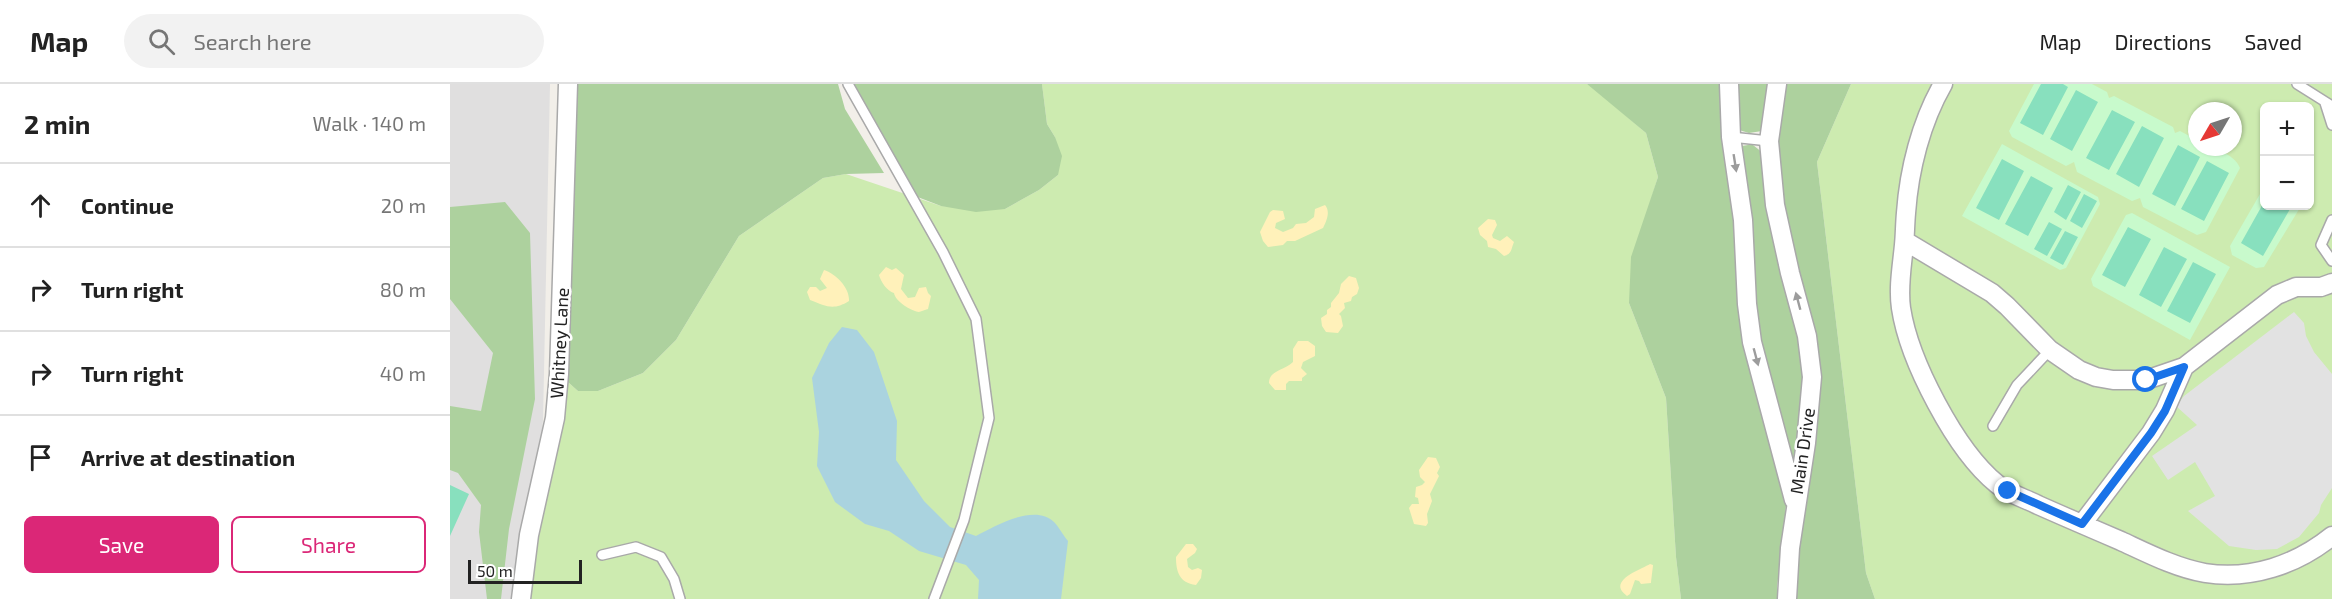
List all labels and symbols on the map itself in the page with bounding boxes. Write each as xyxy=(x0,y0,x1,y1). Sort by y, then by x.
north arrow xyxy=(2188,102,2242,156)
one-way arrow xyxy=(1731,154,1740,173)
street label: Whitney Lane xyxy=(545,287,573,399)
one-way arrow xyxy=(1792,292,1802,311)
one-way arrow xyxy=(1752,348,1761,366)
route start xyxy=(2132,366,2158,392)
street label: Main Drive xyxy=(1785,406,1819,496)
route end xyxy=(1994,477,2020,503)
scale bar xyxy=(468,557,582,584)

